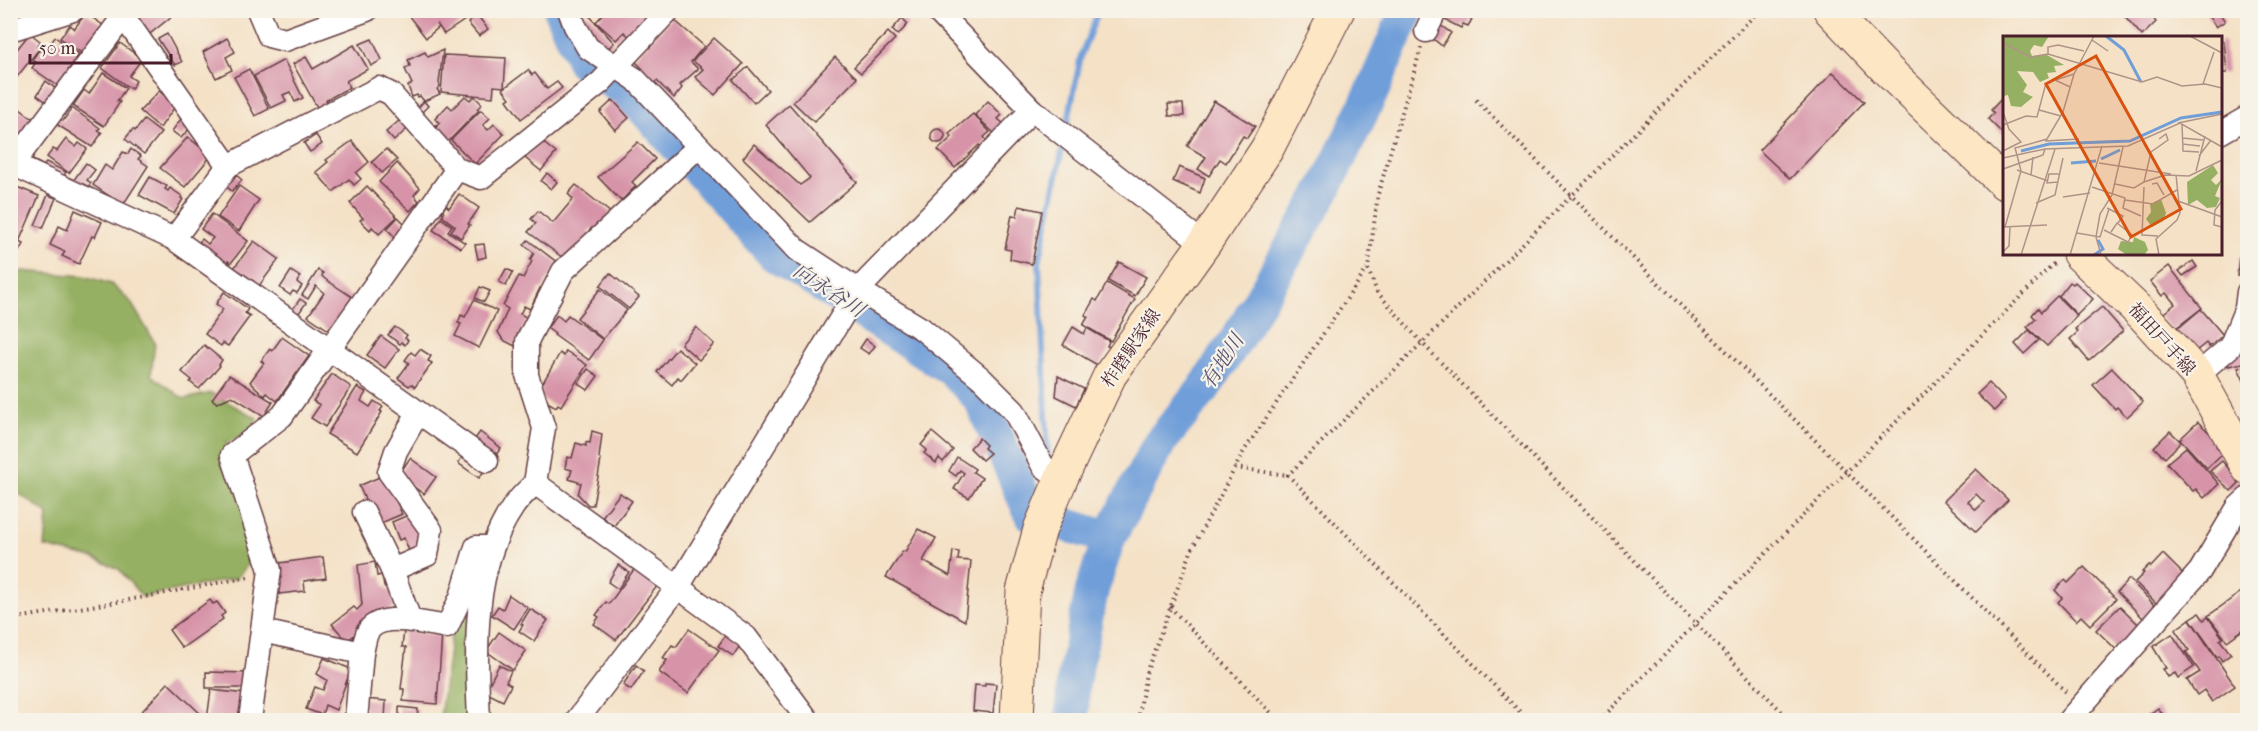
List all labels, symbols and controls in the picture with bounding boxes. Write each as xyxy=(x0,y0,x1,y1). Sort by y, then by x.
scale bar xyxy=(30,27,171,65)
inset map xyxy=(2003,36,2222,255)
text: 50 m xyxy=(39,38,76,59)
water label: 向永谷川 xyxy=(789,259,870,323)
street label: 福田戸手線 xyxy=(2124,299,2200,380)
street label: 柞磨駅家線 xyxy=(1098,305,1165,391)
water label: 有地川 xyxy=(1196,328,1249,393)

